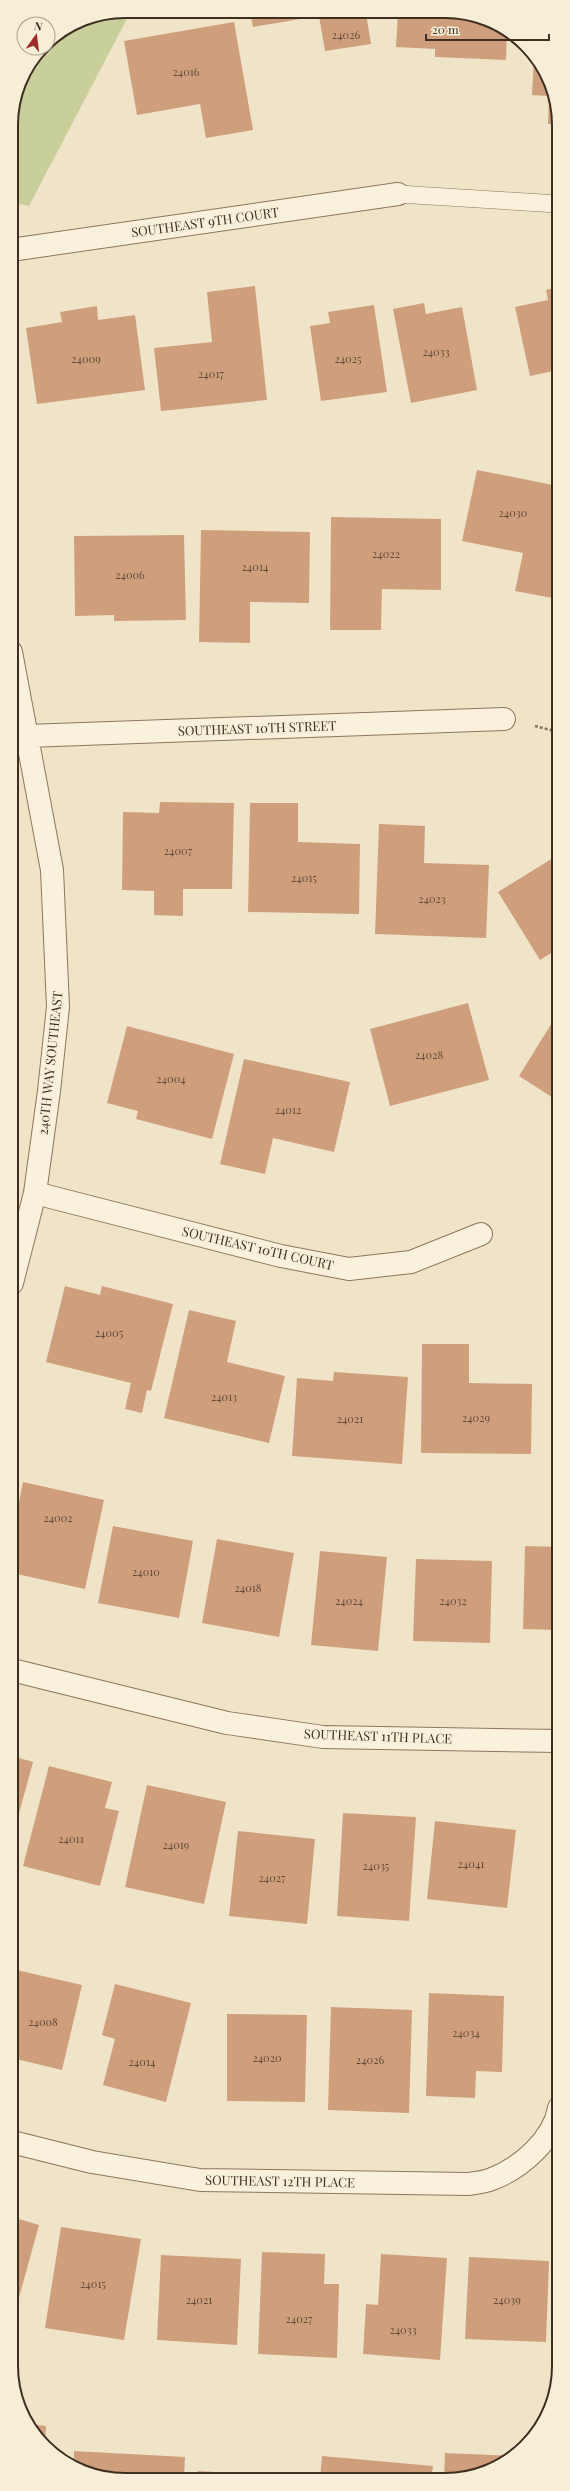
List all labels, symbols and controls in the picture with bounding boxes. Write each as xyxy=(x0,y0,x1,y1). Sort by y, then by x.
north arrow xyxy=(16,16,56,56)
scale bar xyxy=(426,16,549,42)
text: N xyxy=(33,18,44,34)
text: 20 m xyxy=(432,21,459,37)
house number: 24026 xyxy=(332,27,360,42)
house number: 24016 xyxy=(172,64,200,79)
street label: SOUTHEAST 9TH COURT xyxy=(130,203,280,240)
house number: 24033 xyxy=(422,344,450,359)
house number: 24009 xyxy=(71,351,101,366)
house number: 24025 xyxy=(334,351,362,366)
house number: 24017 xyxy=(198,366,224,381)
house number: 24030 xyxy=(499,505,528,520)
house number: 24022 xyxy=(372,546,400,561)
house number: 24014 xyxy=(242,559,269,574)
house number: 24006 xyxy=(115,567,145,582)
street label: SOUTHEAST 10TH STREET xyxy=(177,716,337,739)
house number: 24007 xyxy=(164,843,193,858)
house number: 24015 xyxy=(291,870,317,885)
house number: 24023 xyxy=(418,891,446,906)
street label: 240TH WAY SOUTHEAST xyxy=(33,990,66,1136)
house number: 24028 xyxy=(415,1047,443,1062)
house number: 24004 xyxy=(156,1071,186,1086)
house number: 24012 xyxy=(275,1102,301,1117)
street label: SOUTHEAST 10TH COURT xyxy=(181,1222,336,1273)
house number: 24005 xyxy=(95,1325,124,1340)
house number: 24013 xyxy=(211,1389,237,1404)
house number: 24029 xyxy=(462,1410,490,1425)
house number: 24021 xyxy=(337,1411,363,1426)
house number: 24002 xyxy=(43,1510,73,1525)
house number: 24010 xyxy=(132,1564,160,1579)
house number: 24018 xyxy=(234,1580,262,1595)
house number: 24024 xyxy=(335,1593,364,1608)
house number: 24032 xyxy=(439,1593,467,1608)
street label: SOUTHEAST 11TH PLACE xyxy=(304,1724,453,1747)
house number: 24011 xyxy=(58,1831,84,1846)
house number: 24019 xyxy=(163,1837,190,1852)
house number: 24041 xyxy=(458,1856,484,1871)
house number: 24035 xyxy=(363,1858,390,1873)
house number: 24027 xyxy=(258,1870,286,1885)
house number: 24008 xyxy=(28,2014,58,2029)
house number: 24034 xyxy=(452,2025,480,2040)
house number: 24020 xyxy=(252,2050,282,2065)
house number: 24026 xyxy=(356,2052,384,2067)
house number: 24014 xyxy=(129,2054,156,2069)
street label: SOUTHEAST 12TH PLACE xyxy=(205,2171,355,2190)
house number: 24015 xyxy=(80,2276,106,2291)
house number: 24021 xyxy=(186,2292,212,2307)
house number: 24039 xyxy=(493,2292,521,2307)
house number: 24027 xyxy=(285,2311,313,2326)
house number: 24033 xyxy=(389,2322,417,2337)

